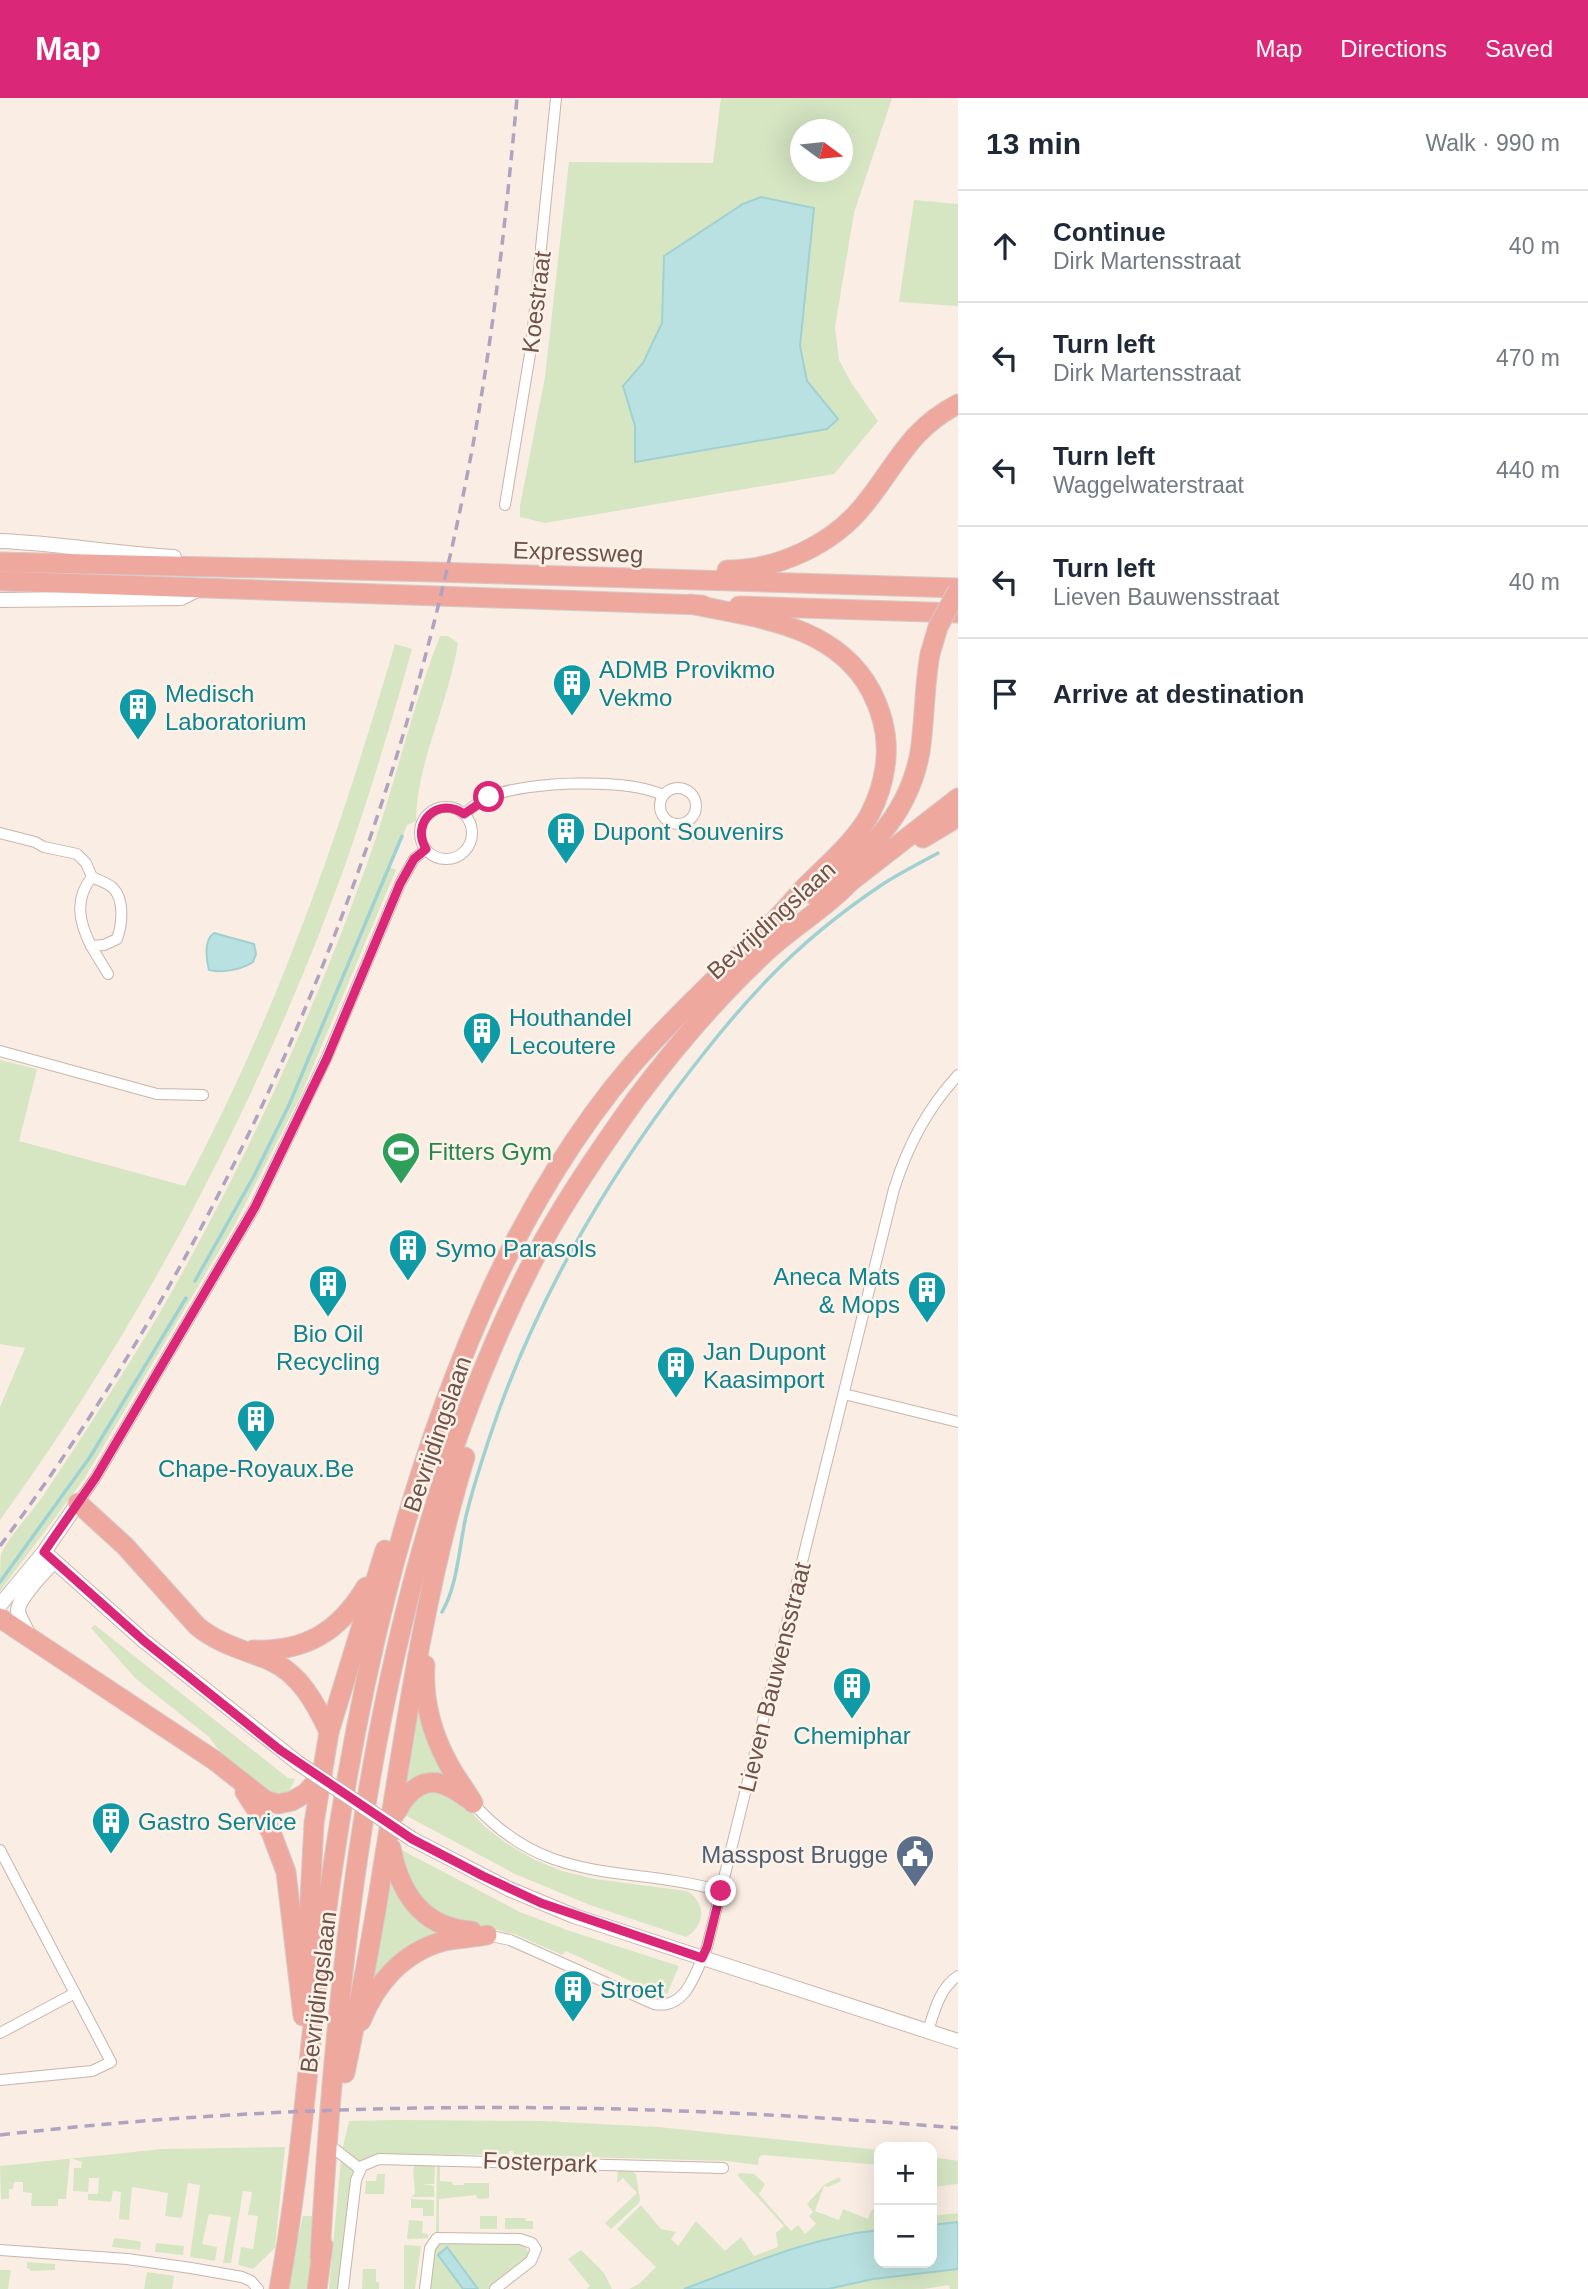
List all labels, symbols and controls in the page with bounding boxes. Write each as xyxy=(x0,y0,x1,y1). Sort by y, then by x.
text: Map xyxy=(35,30,101,67)
text: Map xyxy=(1256,35,1302,62)
text: Directions xyxy=(1340,35,1447,62)
text: Saved xyxy=(1485,35,1553,62)
north arrow xyxy=(790,119,853,182)
text: 13 min xyxy=(986,127,1081,160)
text: Walk · 990 m xyxy=(1425,130,1560,156)
text: Continue xyxy=(1053,217,1166,247)
icon: ahead xyxy=(986,227,1024,265)
text: 40 m xyxy=(1509,233,1560,259)
text: Dirk Martensstraat xyxy=(1053,248,1241,274)
street label: Koestraat xyxy=(516,249,556,355)
text: Turn left xyxy=(1053,329,1155,359)
icon: left xyxy=(986,339,1024,377)
text: 470 m xyxy=(1496,345,1560,371)
text: Dirk Martensstraat xyxy=(1053,360,1241,386)
text: Turn left xyxy=(1053,441,1155,471)
icon: left xyxy=(986,451,1024,489)
text: 440 m xyxy=(1496,457,1560,483)
text: Waggelwaterstraat xyxy=(1053,472,1244,498)
street label: Expressweg xyxy=(512,536,644,568)
text: Turn left xyxy=(1053,553,1155,583)
icon: left xyxy=(986,563,1024,601)
text: 40 m xyxy=(1509,569,1560,595)
text: Lieven Bauwensstraat xyxy=(1053,584,1279,610)
place label: ADMB Provikmo Vekmo xyxy=(599,656,775,711)
building icon: ADMB Provikmo Vekmo xyxy=(551,662,593,717)
icon: arrive xyxy=(986,675,1024,713)
text: Arrive at destination xyxy=(1053,679,1304,709)
place label: Medisch Laboratorium xyxy=(165,680,306,735)
building icon: Medisch Laboratorium xyxy=(117,686,159,741)
route start xyxy=(473,781,504,812)
building icon: Dupont Souvenirs xyxy=(545,810,587,865)
place label: Dupont Souvenirs xyxy=(593,818,784,845)
street label: Bevrijdingslaan xyxy=(701,856,841,984)
place label: Houthandel Lecoutere xyxy=(509,1004,632,1059)
building icon: Houthandel Lecoutere xyxy=(461,1010,503,1065)
sports icon: Fitters Gym xyxy=(380,1130,422,1185)
place label: Fitters Gym xyxy=(428,1138,552,1165)
building icon: Symo Parasols xyxy=(387,1227,429,1282)
place label: Symo Parasols xyxy=(435,1235,596,1262)
building icon: Bio Oil Recycling xyxy=(307,1263,349,1318)
place label: Aneca Mats & Mops xyxy=(773,1263,900,1318)
building icon: Aneca Mats & Mops xyxy=(906,1269,948,1324)
place label: Bio Oil Recycling xyxy=(276,1320,380,1375)
place label: Jan Dupont Kaasimport xyxy=(703,1338,826,1393)
building icon: Jan Dupont Kaasimport xyxy=(655,1344,697,1399)
street label: Bevrijdingslaan xyxy=(398,1353,476,1515)
building icon: Chape-Royaux.Be xyxy=(235,1398,277,1453)
place label: Chape-Royaux.Be xyxy=(158,1455,354,1482)
street label: Lieven Bauwensstraat xyxy=(732,1559,816,1795)
building icon: Chemiphar xyxy=(831,1665,873,1720)
place label: Chemiphar xyxy=(793,1722,911,1749)
building icon: Gastro Service xyxy=(90,1800,132,1855)
place label: Gastro Service xyxy=(138,1808,297,1835)
public building icon: Masspost Brugge xyxy=(894,1833,936,1888)
place label: Masspost Brugge xyxy=(701,1841,888,1868)
route end xyxy=(705,1875,736,1906)
street label: Bevrijdingslaan xyxy=(295,1910,341,2074)
building icon: Stroet xyxy=(552,1968,594,2023)
place label: Stroet xyxy=(600,1976,664,2003)
map controls xyxy=(874,2142,937,2268)
button: + xyxy=(874,2142,937,2205)
street label: Fosterpark xyxy=(482,2147,599,2178)
button: − xyxy=(874,2205,937,2268)

